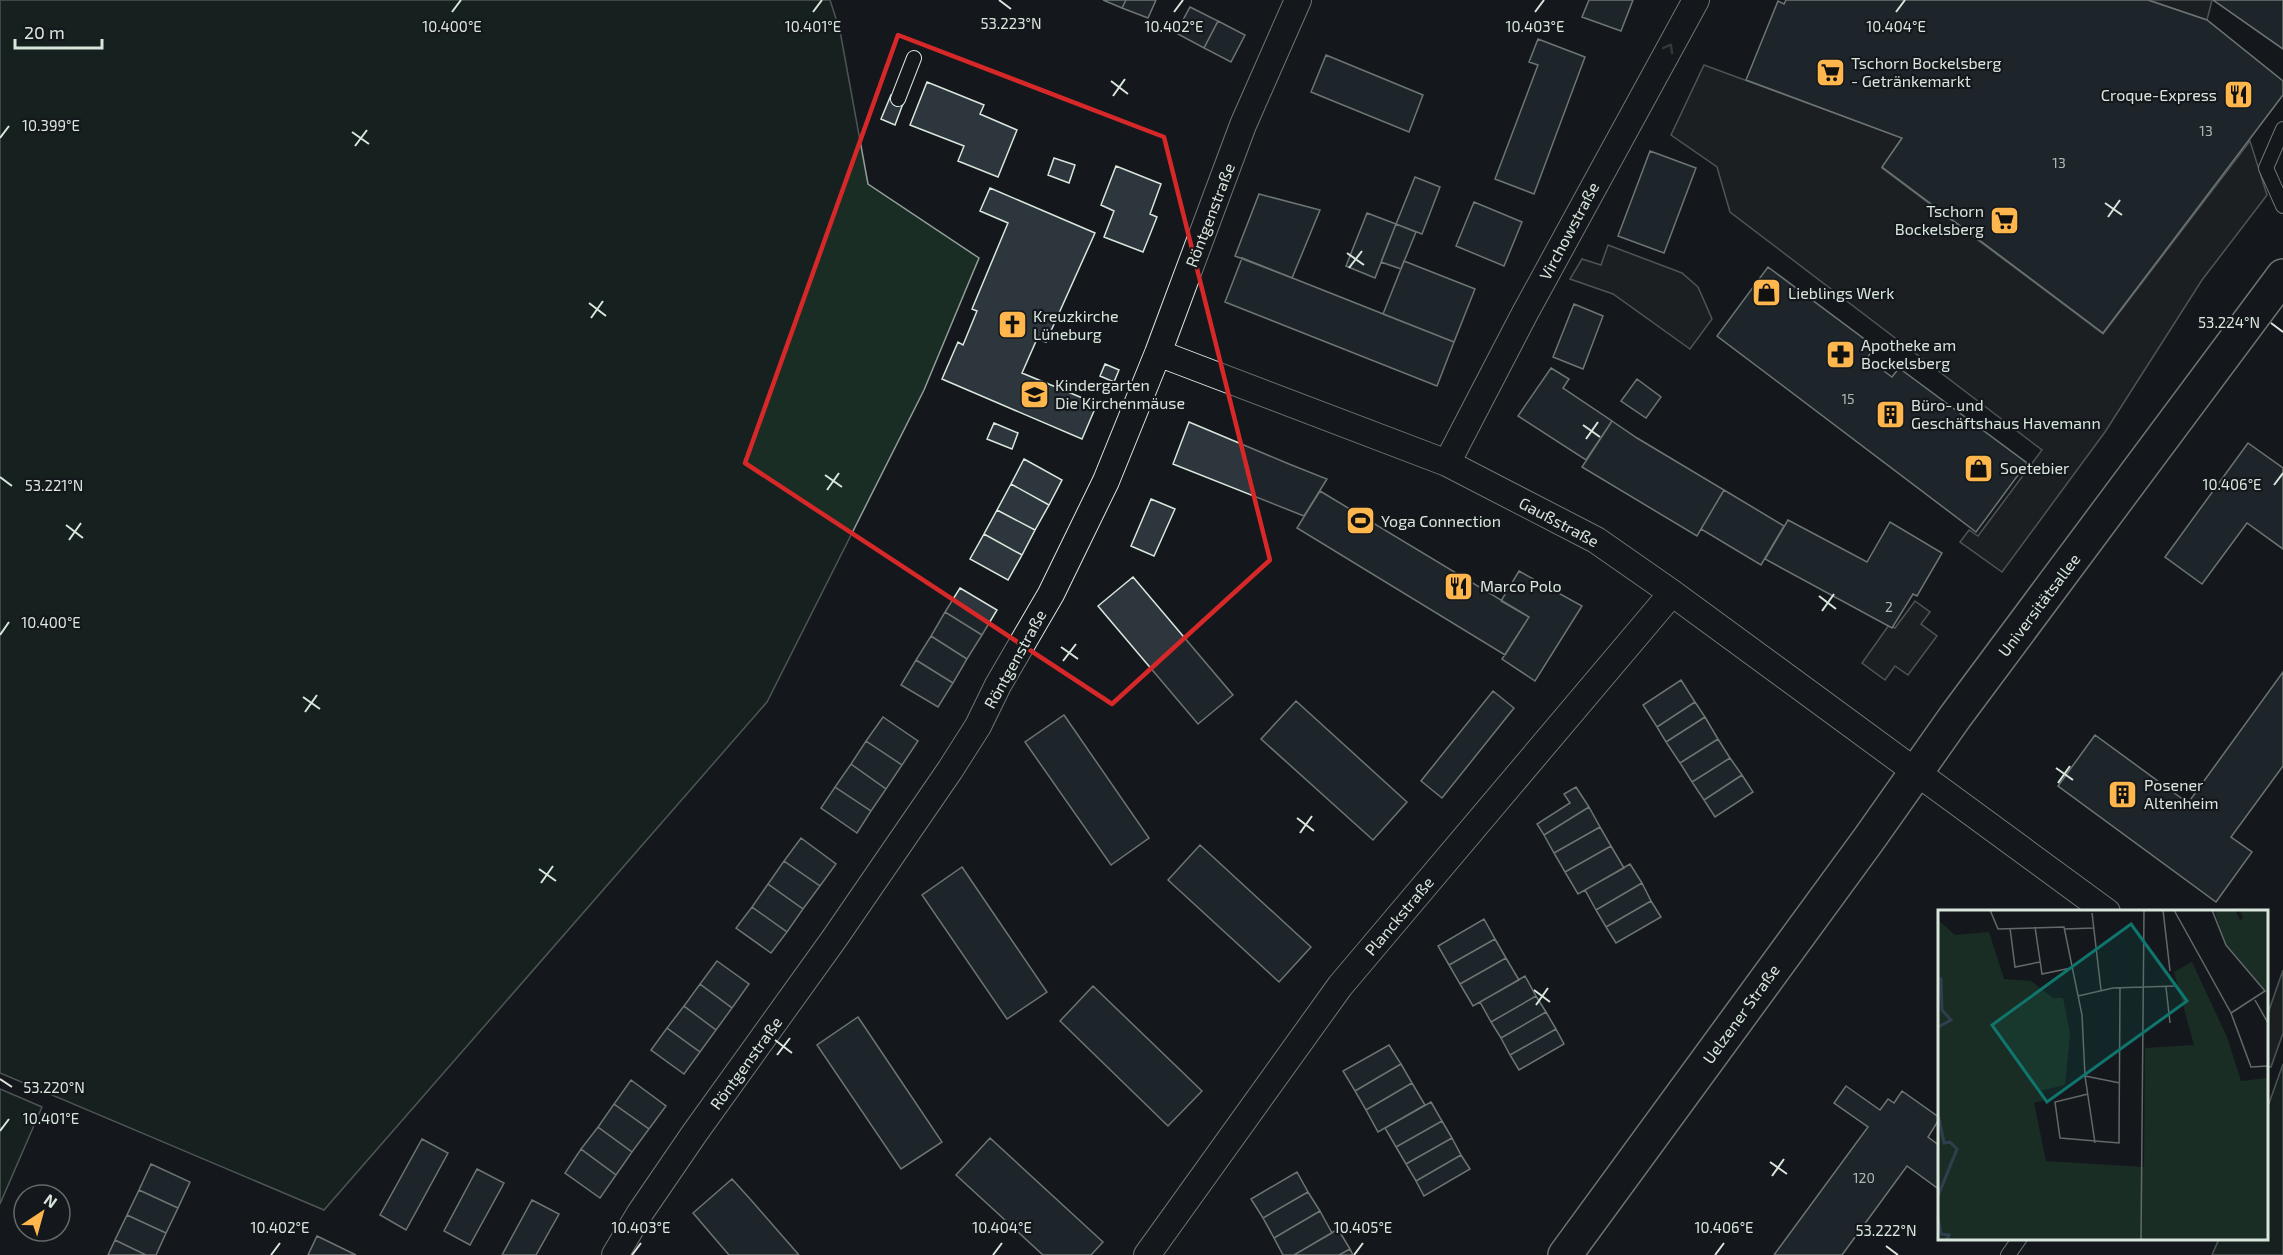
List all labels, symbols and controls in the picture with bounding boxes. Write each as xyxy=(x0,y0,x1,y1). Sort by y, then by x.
scale bar xyxy=(15,12,102,50)
text: 53.223°N xyxy=(980,14,1042,32)
text: 10.400°E xyxy=(422,17,482,35)
text: 10.401°E xyxy=(785,17,841,35)
text: 10.402°E xyxy=(1145,17,1203,35)
text: 10.403°E xyxy=(1506,17,1564,35)
text: 10.404°E xyxy=(1866,17,1926,35)
text: 20 m xyxy=(24,21,65,43)
one-way arrow xyxy=(1661,44,1673,55)
place label: Tschorn Bockelsberg - Getränkemarkt xyxy=(1851,53,2002,90)
supermarket icon: Tschorn Bockelsberg - Getränkemarkt xyxy=(1814,56,1846,88)
restaurant icon: Croque-Express xyxy=(2222,79,2254,111)
place label: Croque-Express xyxy=(2101,85,2217,104)
text: 10.399°E xyxy=(22,116,80,134)
house number: 13 xyxy=(2199,122,2213,139)
house number: 13 xyxy=(2052,154,2066,171)
street label: Röntgenstraße xyxy=(1181,160,1238,270)
street label: Virchowstraße xyxy=(1535,179,1602,283)
place label: Tschorn Bockelsberg xyxy=(1895,201,1984,238)
supermarket icon: Tschorn Bockelsberg xyxy=(1989,204,2021,236)
shop icon: Lieblings Werk xyxy=(1751,277,1783,309)
place label: Lieblings Werk xyxy=(1788,283,1894,302)
place label: Kreuzkirche Lüneburg xyxy=(1033,306,1119,343)
church icon: Kreuzkirche Lüneburg xyxy=(996,309,1028,341)
text: 53.224°N xyxy=(2198,313,2260,331)
place label: Apotheke am Bockelsberg xyxy=(1861,335,1956,372)
pharmacy icon: Apotheke am Bockelsberg xyxy=(1824,338,1856,370)
place label: Kindergarten Die Kirchenmäuse xyxy=(1055,375,1185,412)
school or university icon: Kindergarten Die Kirchenmäuse xyxy=(1018,378,1050,410)
house number: 15 xyxy=(1841,390,1855,407)
place label: Büro- und Geschäftshaus Havemann xyxy=(1911,395,2101,432)
building icon: Büro- und Geschäftshaus Havemann xyxy=(1874,398,1906,430)
shop icon: Soetebier xyxy=(1963,452,1995,484)
place label: Soetebier xyxy=(2000,458,2070,477)
text: 10.406°E xyxy=(2202,475,2262,493)
text: 53.221°N xyxy=(25,476,83,494)
street label: Gaußstraße xyxy=(1516,493,1602,551)
sports icon: Yoga Connection xyxy=(1344,505,1376,537)
place label: Yoga Connection xyxy=(1381,511,1501,530)
street label: Universitätsallee xyxy=(1994,549,2083,660)
restaurant icon: Marco Polo xyxy=(1443,570,1475,602)
place label: Marco Polo xyxy=(1480,576,1562,595)
house number: 2 xyxy=(1885,598,1893,615)
street label: Röntgenstraße xyxy=(980,606,1050,711)
text: 10.400°E xyxy=(21,613,81,631)
place label: Posener Altenheim xyxy=(2144,775,2218,812)
building icon: Posener Altenheim xyxy=(2107,778,2139,810)
street label: Planckstraße xyxy=(1360,872,1437,959)
inset map xyxy=(1938,910,2268,1240)
street label: Uelzener Straße xyxy=(1698,960,1783,1067)
street label: Röntgenstraße xyxy=(706,1013,786,1113)
text: 53.220°N xyxy=(23,1078,85,1096)
text: 10.401°E xyxy=(23,1109,79,1127)
house number: 120 xyxy=(1853,1169,1875,1186)
north arrow xyxy=(12,1183,72,1243)
text: N xyxy=(41,1189,61,1212)
text: 10.402°E xyxy=(251,1218,309,1236)
text: 10.403°E xyxy=(612,1218,670,1236)
text: 10.404°E xyxy=(972,1218,1032,1236)
text: 10.405°E xyxy=(1334,1218,1392,1236)
text: 10.406°E xyxy=(1694,1218,1754,1236)
text: 53.222°N xyxy=(1855,1221,1917,1239)

